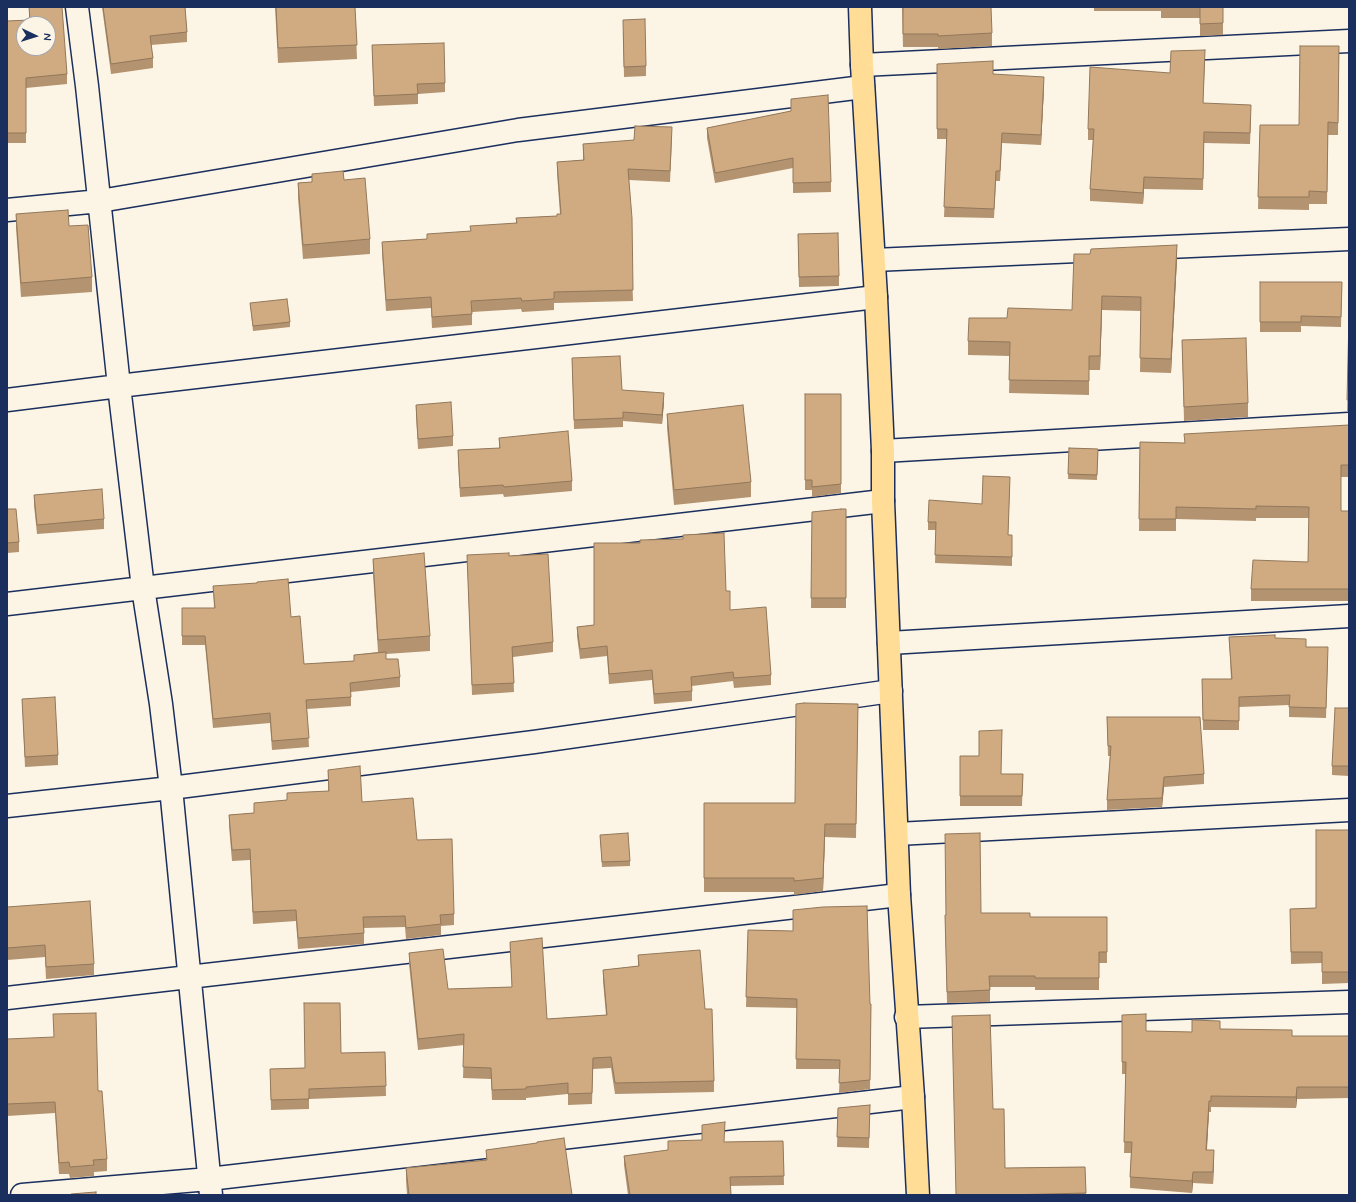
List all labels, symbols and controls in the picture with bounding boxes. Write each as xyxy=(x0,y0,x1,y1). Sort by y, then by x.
north arrow xyxy=(16,16,56,56)
text: N xyxy=(40,33,54,41)

